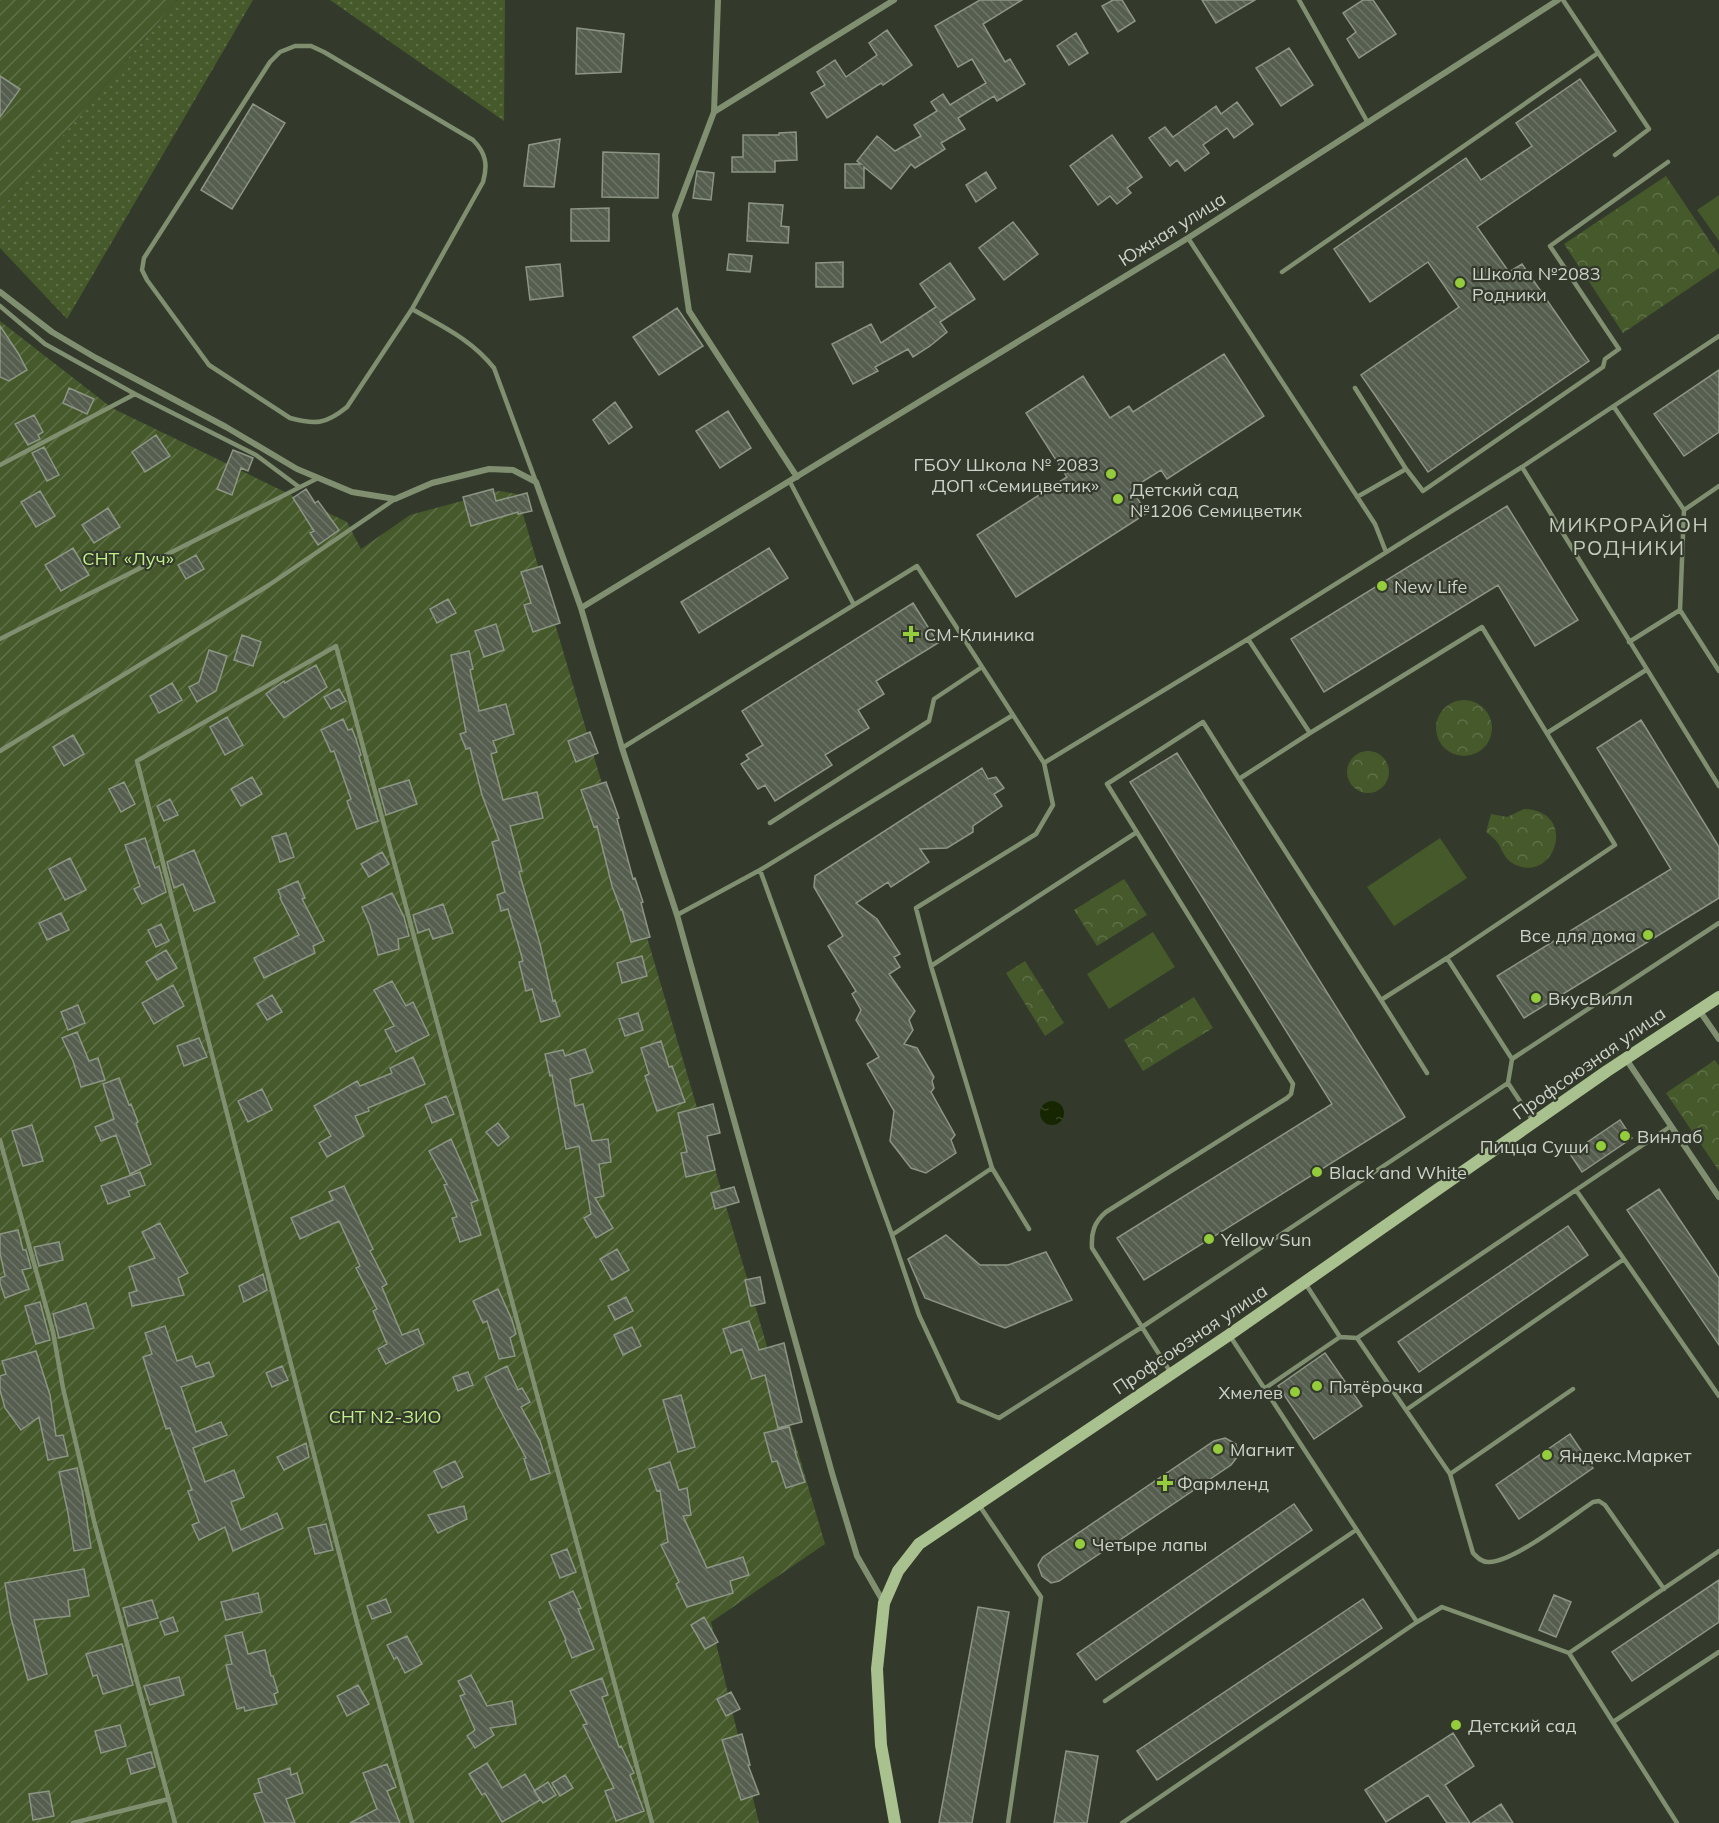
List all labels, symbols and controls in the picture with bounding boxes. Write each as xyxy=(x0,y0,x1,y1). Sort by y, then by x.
street label: Южная улица xyxy=(1114,187,1230,271)
place label: Школа №2083 Родники xyxy=(1472,262,1600,306)
marker: Школа №2083 Родники xyxy=(1453,276,1467,290)
place label: ГБОУ Школа № 2083 ДОП «Семицветик» xyxy=(914,453,1099,497)
marker: ГБОУ Школа № 2083 ДОП «Семицветик» xyxy=(1104,467,1118,481)
place label: Детский сад №1206 Семицветик xyxy=(1130,478,1302,522)
marker: Детский сад №1206 Семицветик xyxy=(1111,492,1125,506)
district label: МИКРОРАЙОН РОДНИКИ xyxy=(1549,512,1709,560)
park label: СНТ «Луч» xyxy=(82,547,174,570)
place label: New Life xyxy=(1394,575,1467,598)
marker: New Life xyxy=(1375,579,1389,593)
place label: СМ-Клиника xyxy=(924,623,1035,646)
marker: СМ-Клиника xyxy=(902,625,920,643)
place label: Все для дома xyxy=(1519,924,1636,947)
marker: Все для дома xyxy=(1641,928,1655,942)
place label: ВкусВилл xyxy=(1548,987,1633,1010)
marker: ВкусВилл xyxy=(1529,991,1543,1005)
street label: Профсоюзная улица xyxy=(1508,1002,1670,1124)
place label: Винлаб xyxy=(1637,1125,1703,1148)
marker: Винлаб xyxy=(1618,1129,1632,1143)
place label: Пицца Суши xyxy=(1480,1135,1589,1158)
marker: Пицца Суши xyxy=(1594,1139,1608,1153)
place label: Black and White xyxy=(1329,1161,1467,1184)
marker: Black and White xyxy=(1310,1165,1324,1179)
place label: Yellow Sun xyxy=(1220,1228,1312,1251)
marker: Yellow Sun xyxy=(1202,1232,1216,1246)
street label: Профсоюзная улица xyxy=(1108,1279,1272,1399)
place label: Пятёрочка xyxy=(1329,1375,1423,1398)
marker: Пятёрочка xyxy=(1310,1379,1324,1393)
place label: Хмелев xyxy=(1219,1381,1283,1404)
marker: Хмелев xyxy=(1288,1385,1302,1399)
park label: СНТ N2-ЗИО xyxy=(329,1405,441,1428)
place label: Магнит xyxy=(1230,1438,1295,1461)
marker: Магнит xyxy=(1211,1442,1225,1456)
place label: Яндекс.Маркет xyxy=(1559,1444,1692,1467)
marker: Яндекс.Маркет xyxy=(1540,1448,1554,1462)
place label: Фармленд xyxy=(1177,1472,1269,1495)
marker: Фармленд xyxy=(1158,1476,1172,1490)
place label: Четыре лапы xyxy=(1092,1533,1207,1556)
marker: Четыре лапы xyxy=(1073,1537,1087,1551)
place label: Детский сад xyxy=(1468,1714,1577,1737)
marker: Детский сад xyxy=(1449,1718,1463,1732)

